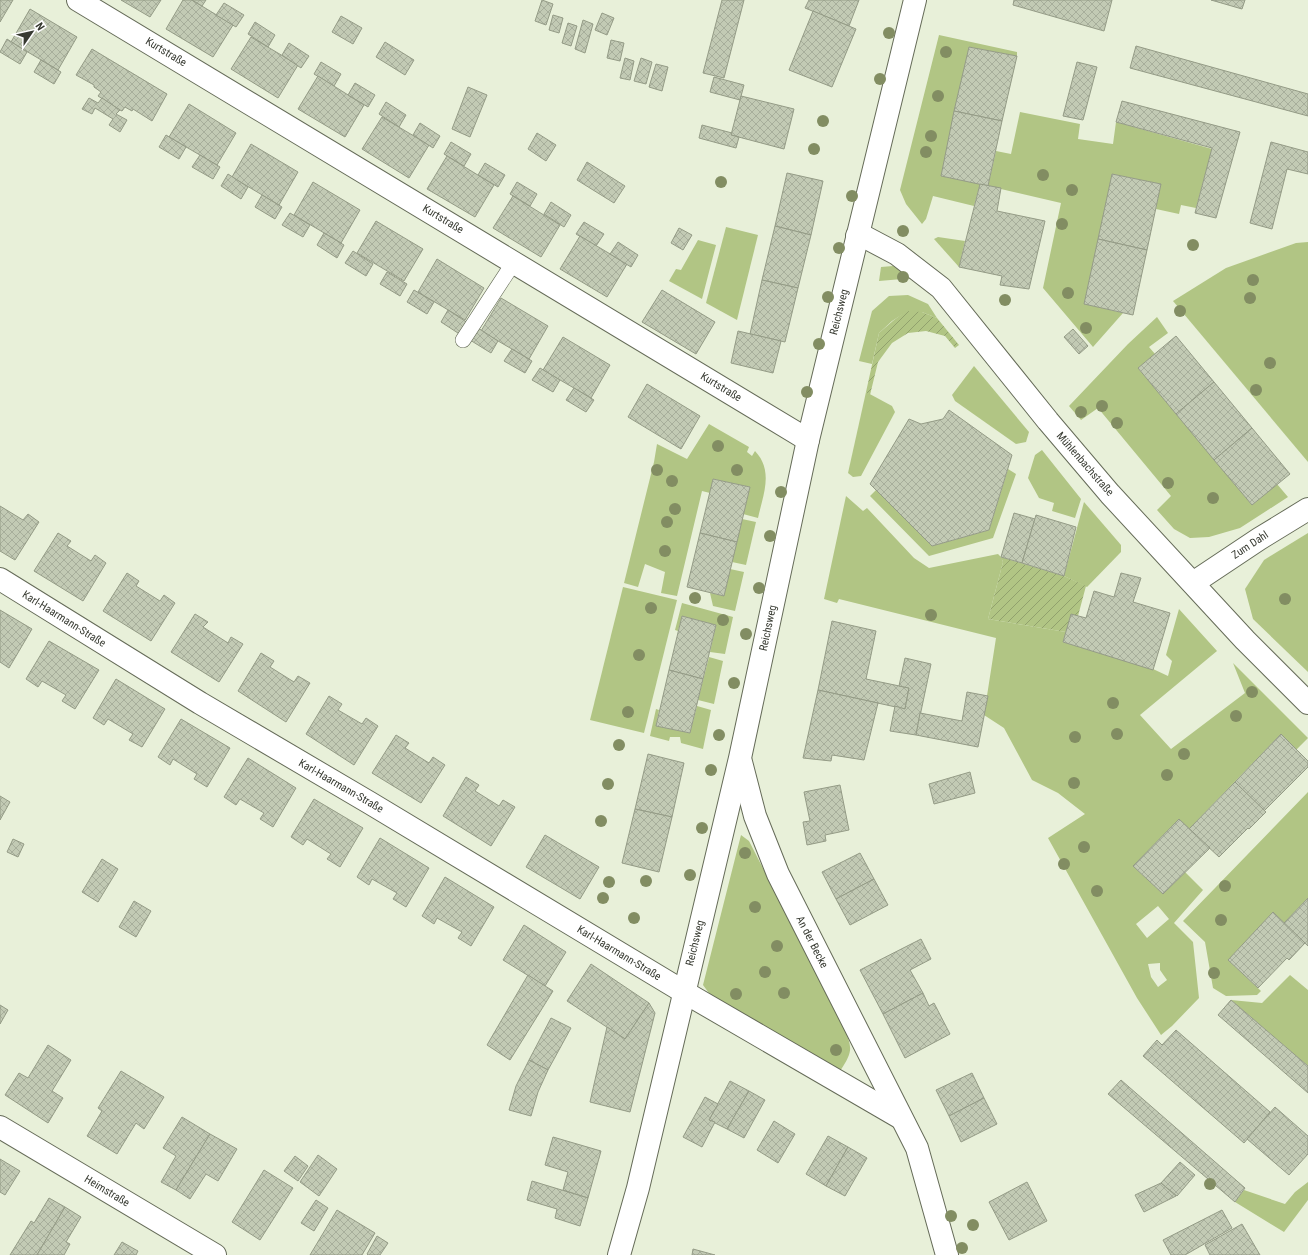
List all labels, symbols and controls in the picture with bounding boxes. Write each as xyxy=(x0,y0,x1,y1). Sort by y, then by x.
north arrow xyxy=(12,12,52,52)
text: N xyxy=(33,20,47,33)
street label: Kurtstraße xyxy=(143,35,189,69)
street label: Kurtstraße xyxy=(420,202,466,236)
street label: Reichsweg xyxy=(827,288,851,336)
street label: Kurtstraße xyxy=(698,370,744,404)
street label: Mühlenbachstraße xyxy=(1054,429,1116,499)
street label: Zum Dahl xyxy=(1229,528,1271,562)
street label: Karl-Haarmann-Straße xyxy=(20,588,108,650)
street label: Reichsweg xyxy=(757,604,779,652)
street label: Karl-Haarmann-Straße xyxy=(296,756,386,816)
street label: An der Becke xyxy=(793,914,831,970)
street label: Reichsweg xyxy=(683,919,707,967)
street label: Karl-Haarmann-Straße xyxy=(575,923,663,983)
street label: Heimstraße xyxy=(82,1172,132,1210)

